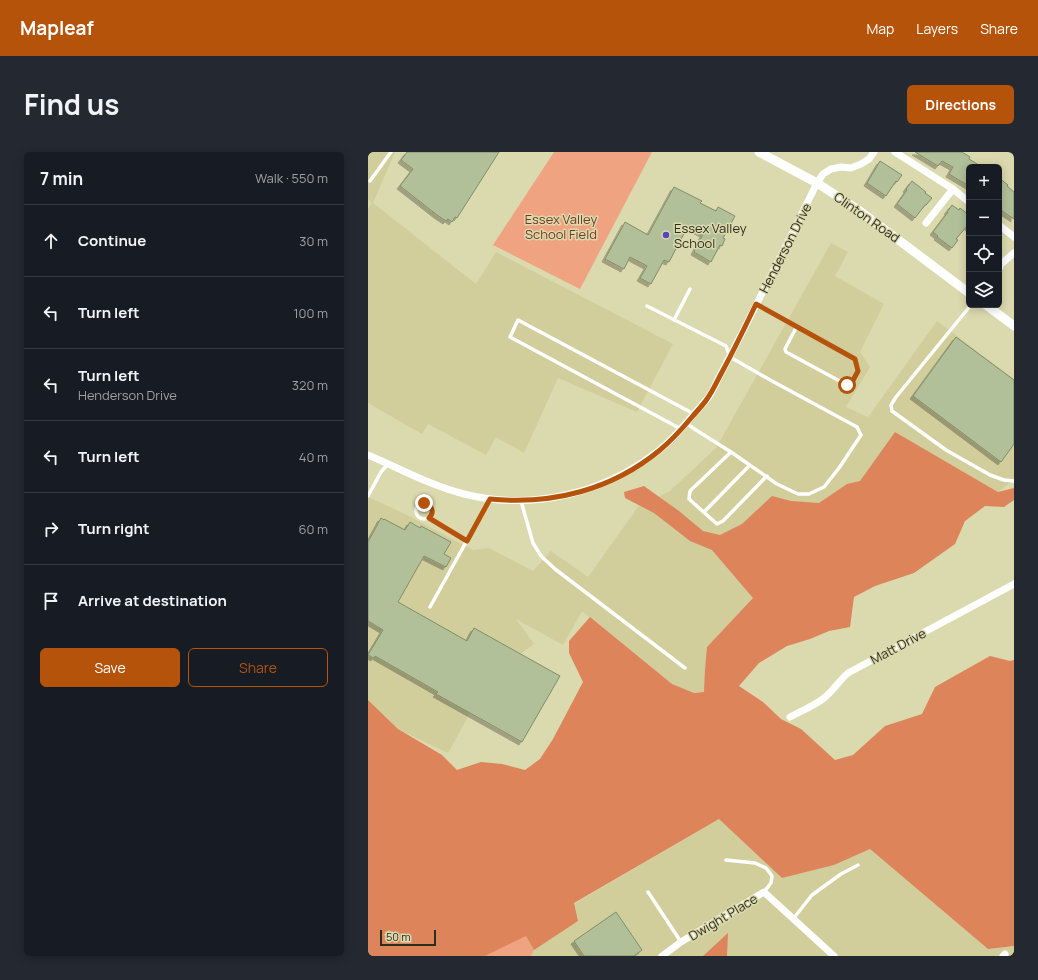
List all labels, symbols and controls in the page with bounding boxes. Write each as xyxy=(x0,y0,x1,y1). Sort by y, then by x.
text: Mapleaf xyxy=(20,15,94,41)
text: Map xyxy=(866,19,894,38)
text: Layers xyxy=(916,19,958,38)
text: Share xyxy=(980,19,1018,38)
text: Find us xyxy=(24,85,119,123)
button: Directions xyxy=(907,85,1014,124)
map controls xyxy=(966,164,1002,308)
button: + xyxy=(966,164,1002,200)
text: 7 min xyxy=(40,167,83,190)
text: Walk · 550 m xyxy=(255,169,328,187)
street label: Clinton Road xyxy=(830,188,904,246)
street label: Henderson Drive xyxy=(755,199,816,296)
button: − xyxy=(966,200,1002,236)
park label: Essex Valley School Field xyxy=(525,210,598,243)
place label: Essex Valley School xyxy=(674,219,747,252)
icon: ahead xyxy=(40,230,62,252)
text: Continue xyxy=(78,230,146,251)
marker: Essex Valley School xyxy=(661,230,671,240)
text: 30 m xyxy=(299,232,328,250)
button: locate xyxy=(966,236,1002,272)
button: layers xyxy=(966,272,1002,308)
icon: left xyxy=(40,302,62,324)
text: Turn left xyxy=(78,302,140,323)
text: 100 m xyxy=(293,304,328,322)
text: Turn left xyxy=(78,365,140,386)
icon: left xyxy=(40,374,62,396)
text: 320 m xyxy=(292,376,328,394)
route start xyxy=(838,376,856,394)
text: Henderson Drive xyxy=(78,386,177,404)
icon: left xyxy=(40,446,62,468)
text: Turn left xyxy=(78,446,140,467)
text: 40 m xyxy=(299,448,328,466)
route end xyxy=(415,494,433,512)
icon: right xyxy=(40,518,62,540)
text: Turn right xyxy=(78,518,149,539)
text: 60 m xyxy=(298,520,328,538)
icon: arrive xyxy=(40,590,62,612)
text: Arrive at destination xyxy=(78,590,227,611)
street label: Matt Drive xyxy=(867,624,929,668)
button: Save xyxy=(40,648,180,687)
button: Share xyxy=(188,648,328,687)
street label: Dwight Place xyxy=(685,889,761,945)
scale bar xyxy=(380,928,436,947)
text: 50 m xyxy=(386,929,411,944)

